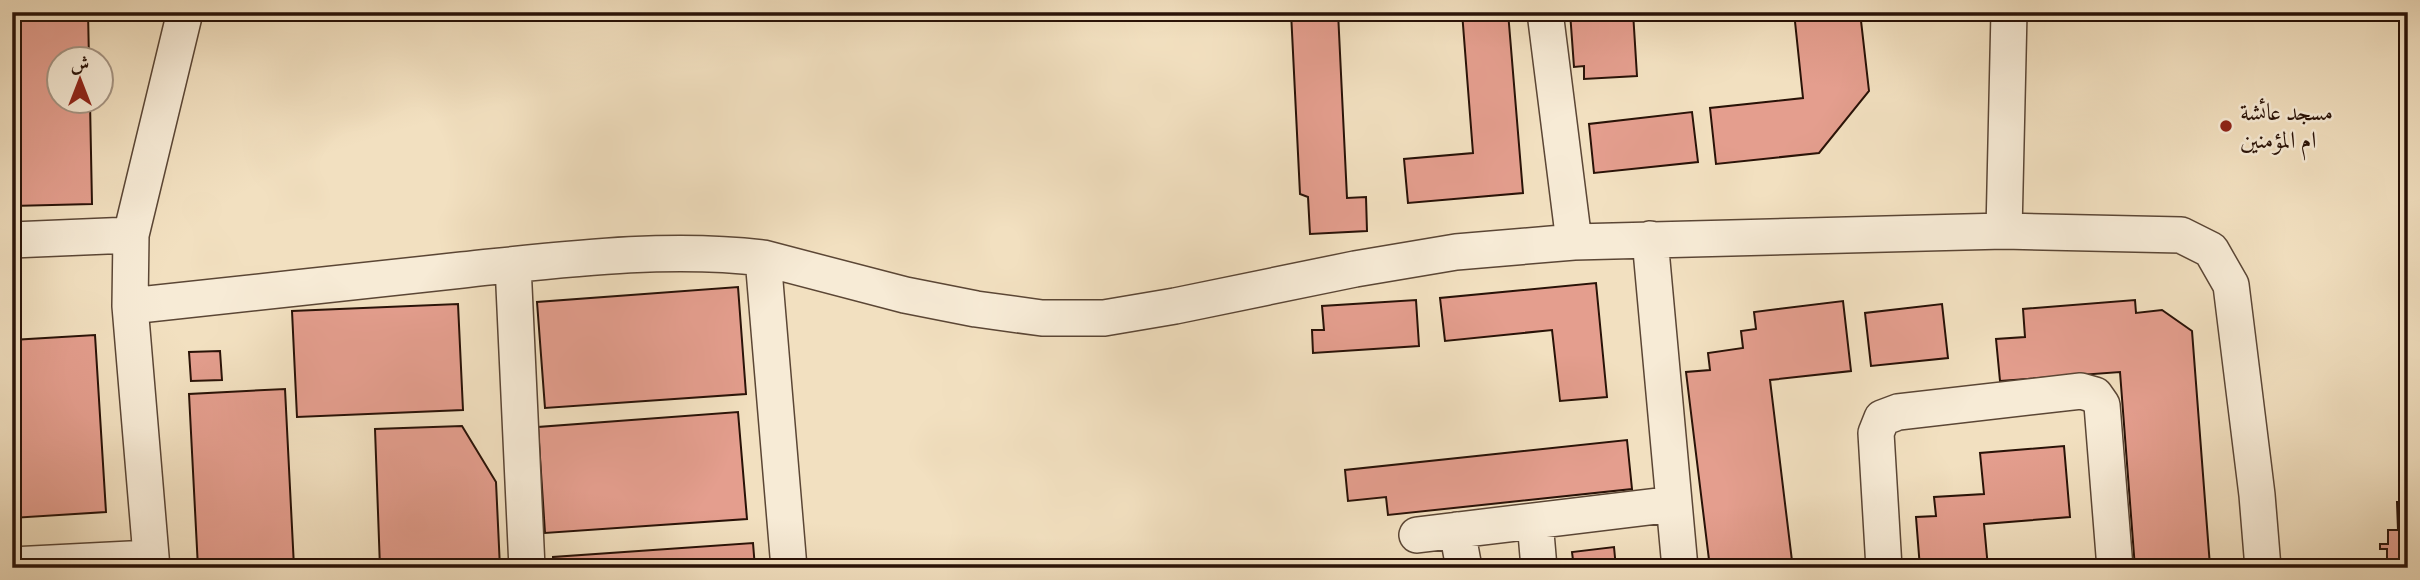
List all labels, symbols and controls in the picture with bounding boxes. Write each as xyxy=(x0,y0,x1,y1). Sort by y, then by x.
north arrow xyxy=(46,46,116,116)
text: ش xyxy=(71,52,89,76)
place label: مسجد عائشة ام المؤمنين xyxy=(2240,97,2333,161)
marker: مسجد عائشة ام المؤمنين xyxy=(2218,118,2234,134)

